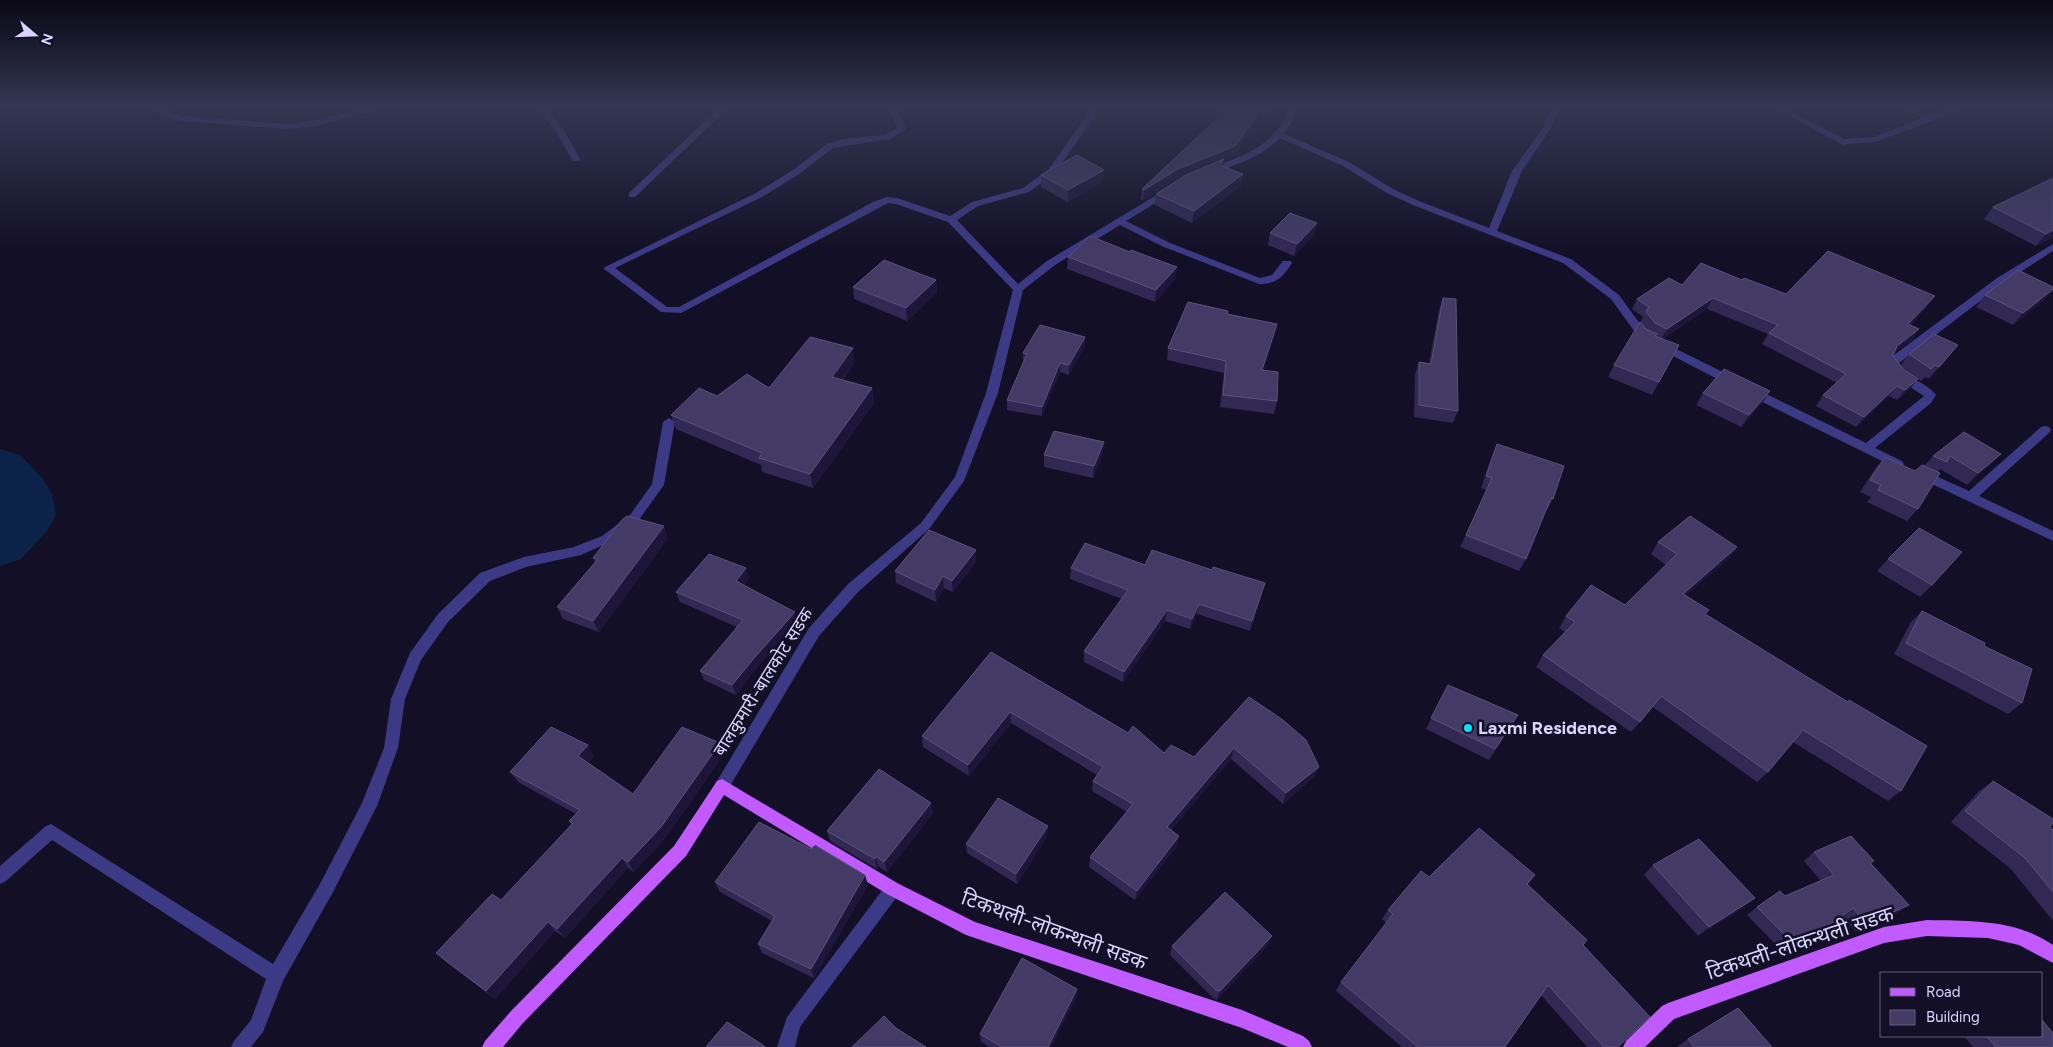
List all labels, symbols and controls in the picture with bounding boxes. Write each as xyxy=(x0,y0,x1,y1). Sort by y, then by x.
north arrow xyxy=(10,10,60,60)
text: N xyxy=(37,31,57,47)
street label: बालकुमारी-बालकोट सडक xyxy=(708,603,819,761)
place label: Laxmi Residence xyxy=(1478,717,1617,739)
marker: Laxmi Residence xyxy=(1462,722,1474,734)
street label: टिकथली-लोकन्थली सडक xyxy=(958,884,1151,975)
street label: टिकथली-लोकन्थली सडक xyxy=(1703,900,1897,985)
legend xyxy=(1880,972,2043,1037)
text: Road xyxy=(1926,983,1961,1001)
text: Building xyxy=(1926,1008,1980,1026)

